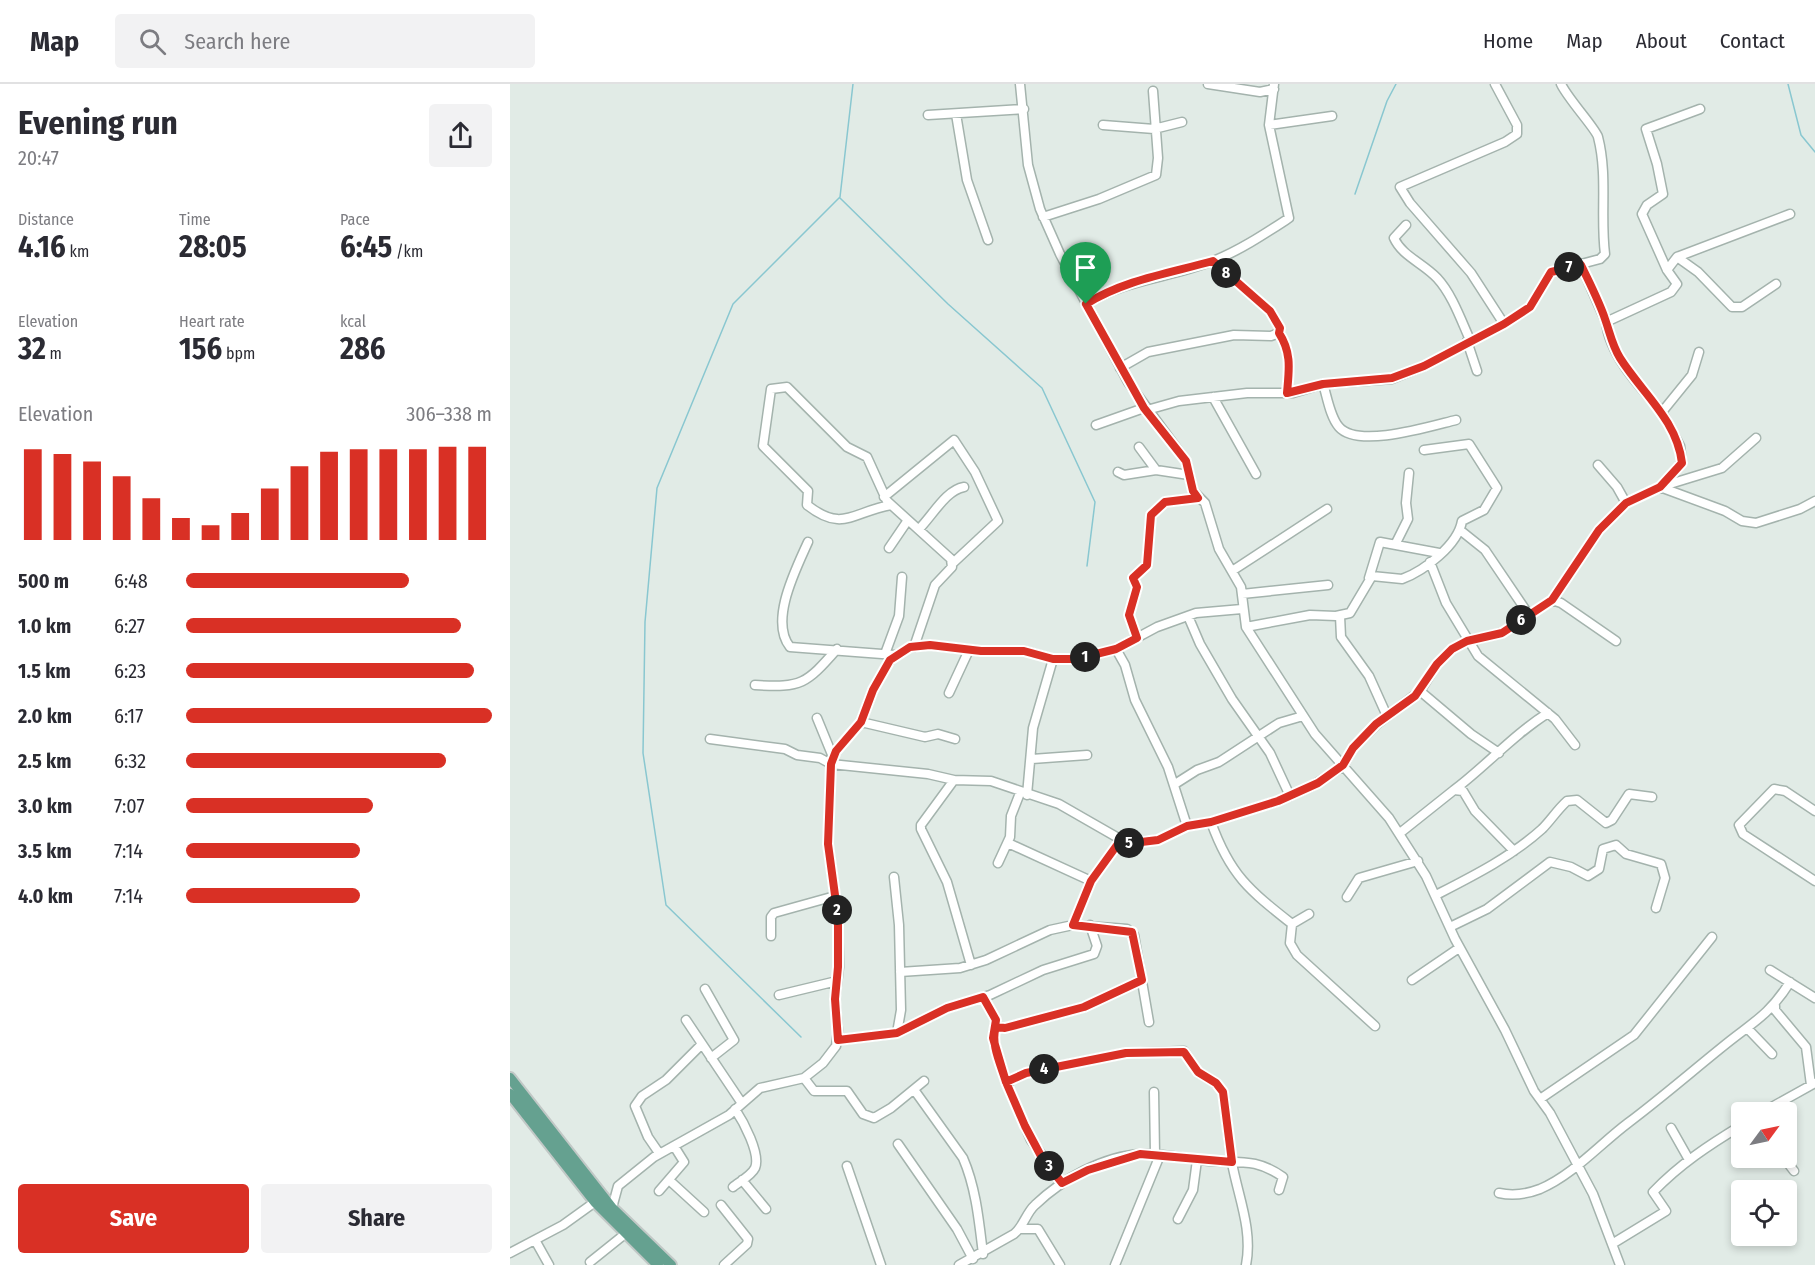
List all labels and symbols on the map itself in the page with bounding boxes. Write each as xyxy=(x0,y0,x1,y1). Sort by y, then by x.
pin xyxy=(1060,242,1111,304)
pin: 7 xyxy=(1554,252,1584,282)
pin: 8 xyxy=(1211,258,1241,288)
pin: 6 xyxy=(1506,605,1536,635)
pin: 1 xyxy=(1070,642,1100,672)
pin: 5 xyxy=(1114,828,1144,858)
pin: 2 xyxy=(822,895,852,925)
pin: 4 xyxy=(1029,1054,1059,1084)
north arrow xyxy=(1731,1102,1797,1168)
pin: 3 xyxy=(1034,1151,1064,1181)

